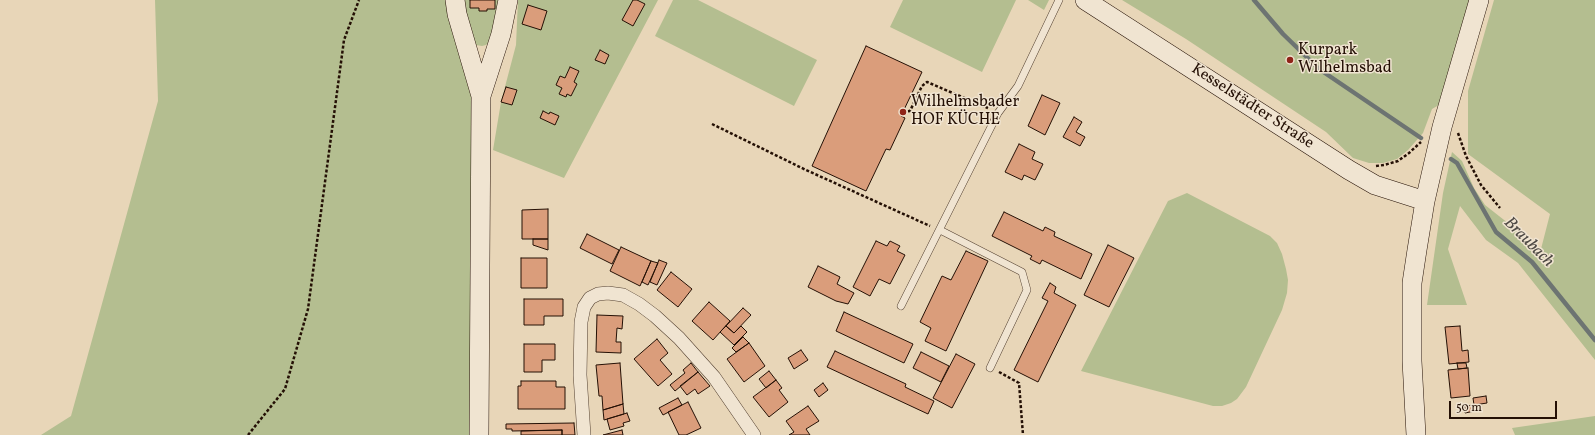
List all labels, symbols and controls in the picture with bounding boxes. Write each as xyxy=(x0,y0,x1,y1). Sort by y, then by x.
place label: Kurpark Wilhelmsbad xyxy=(1298,41,1392,79)
marker: Kurpark Wilhelmsbad xyxy=(1285,55,1295,65)
street label: Kesselstädter Straße xyxy=(1187,60,1317,154)
place label: Wilhelmsbader HOF KÜCHE xyxy=(911,93,1019,131)
marker: Wilhelmsbader HOF KÜCHE xyxy=(898,107,908,117)
water label: Braubach xyxy=(1499,214,1557,272)
scale bar xyxy=(1451,393,1559,419)
text: 50 m xyxy=(1456,400,1482,416)

